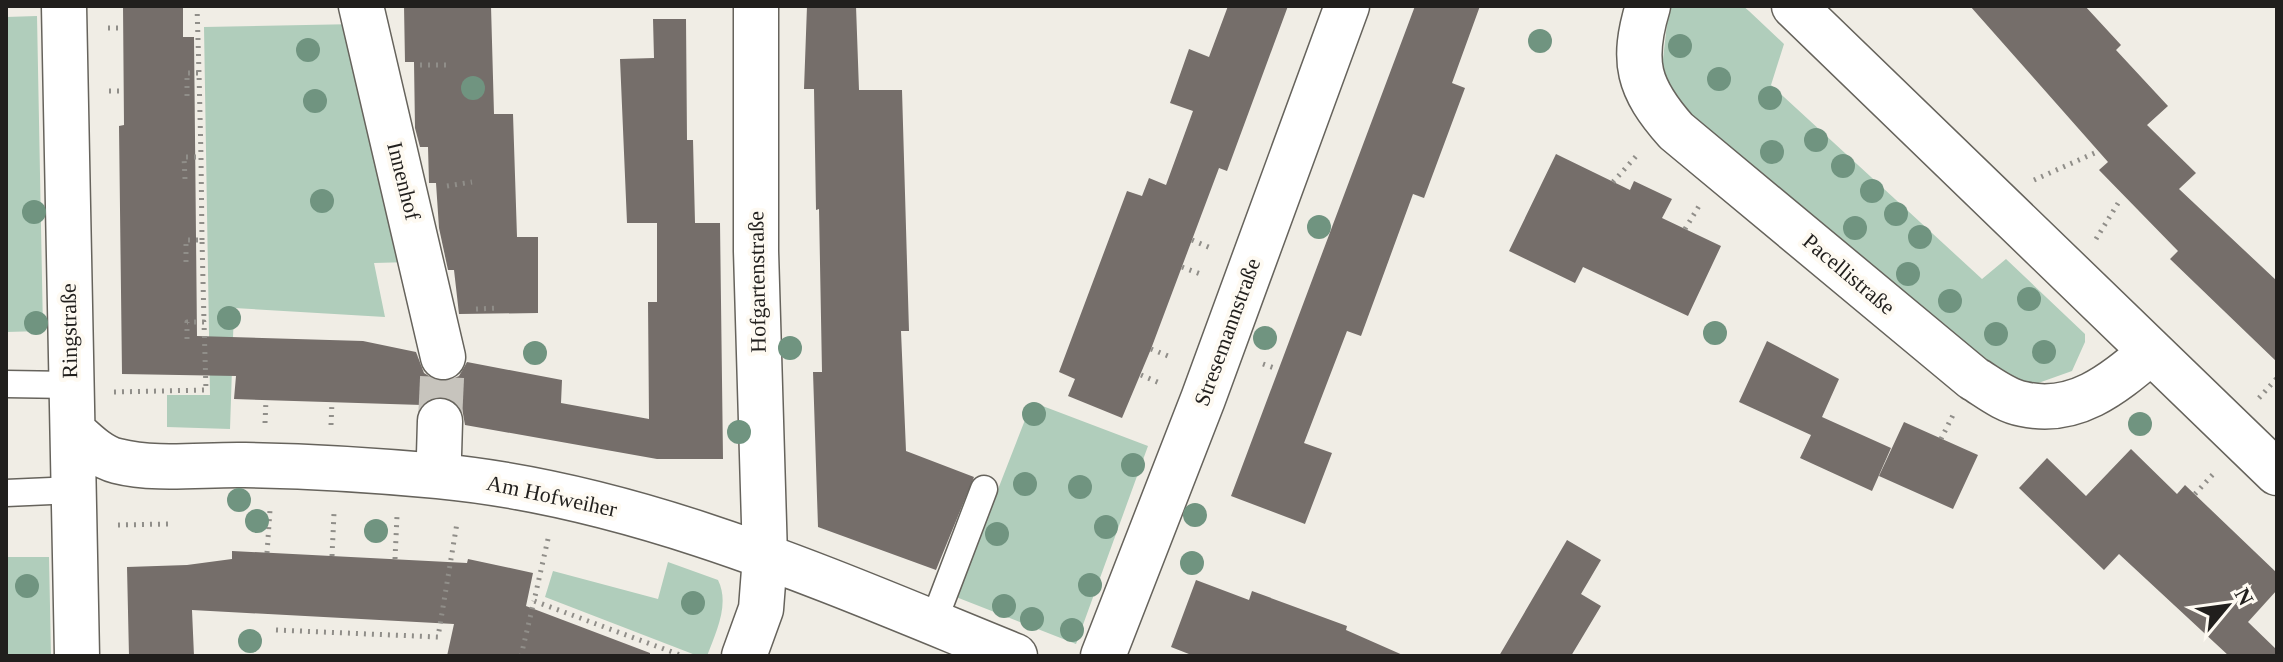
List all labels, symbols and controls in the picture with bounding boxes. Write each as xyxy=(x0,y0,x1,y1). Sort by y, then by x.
street label: Innenhof xyxy=(382,139,426,223)
street label: Hofgartenstraße xyxy=(743,211,771,353)
street label: Pacellistraße xyxy=(1798,228,1900,320)
street label: Stresemannstraße xyxy=(1189,255,1265,409)
street label: Ringstraße xyxy=(56,283,82,379)
street label: Am Hofweiher xyxy=(485,470,620,522)
north arrow xyxy=(2187,566,2267,646)
text: N xyxy=(2229,584,2259,610)

